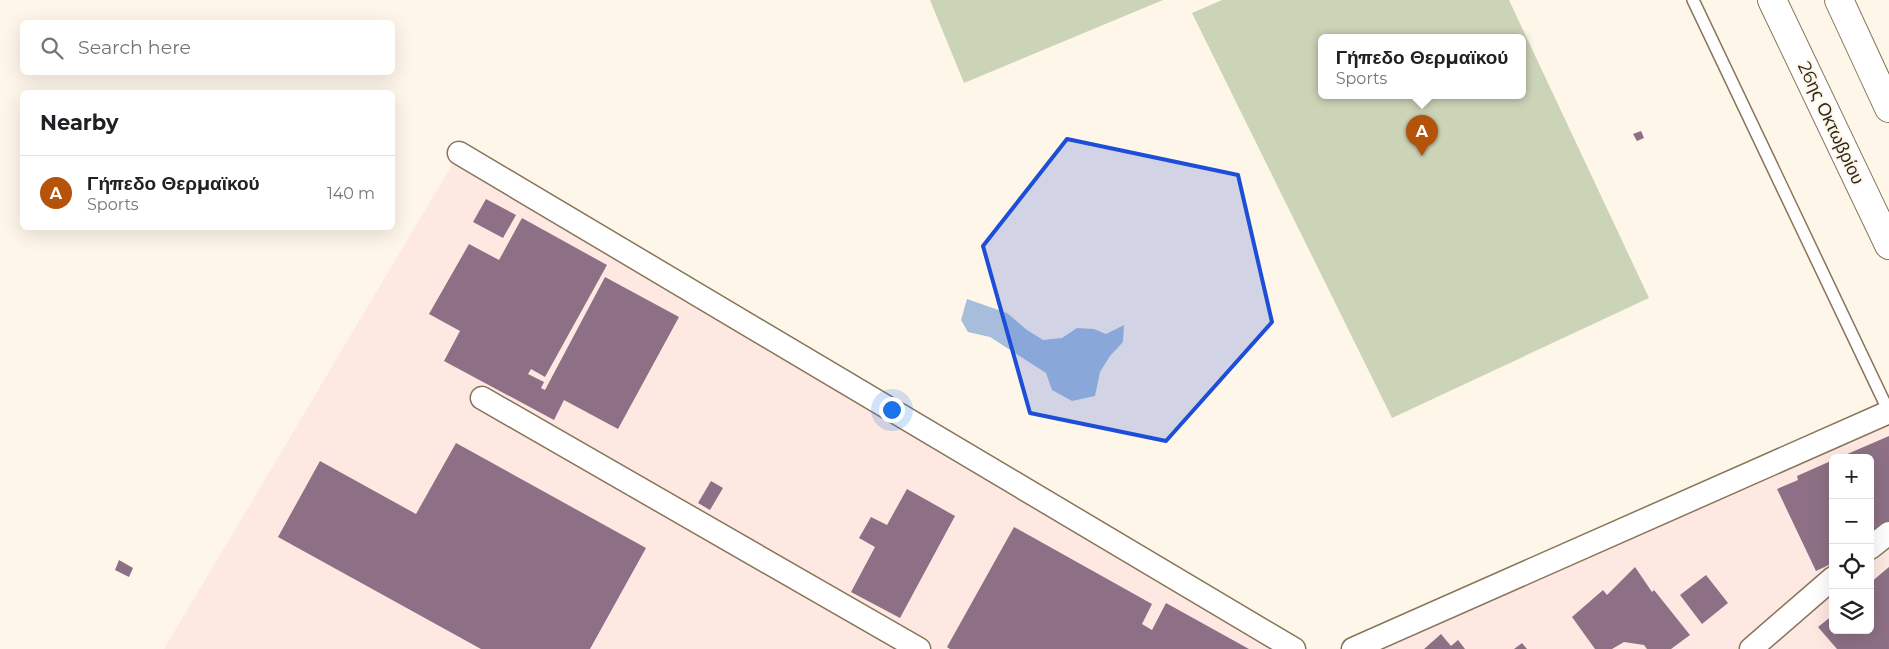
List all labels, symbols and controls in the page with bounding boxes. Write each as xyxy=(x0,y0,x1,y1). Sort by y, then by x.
search box xyxy=(20,20,395,75)
icon: search xyxy=(38,34,66,62)
popup xyxy=(1318,34,1526,99)
text: Search here xyxy=(78,36,191,59)
text: Γήπεδο Θερμαϊκού xyxy=(1336,46,1508,69)
street label: 26ης Οκτωβρίου xyxy=(1793,58,1869,188)
text: Sports xyxy=(1336,69,1387,88)
text: Nearby xyxy=(40,110,119,135)
pin: A xyxy=(1406,115,1438,156)
text: Γήπεδο Θερμαϊκού xyxy=(87,172,260,195)
text: A xyxy=(50,184,62,203)
text: 140 m xyxy=(327,184,375,203)
text: Sports xyxy=(87,195,139,214)
your location xyxy=(879,397,905,423)
map controls xyxy=(1829,454,1874,634)
button: + xyxy=(1829,454,1874,499)
button: − xyxy=(1829,499,1874,544)
button: locate xyxy=(1829,544,1874,589)
button: layers xyxy=(1829,589,1874,634)

